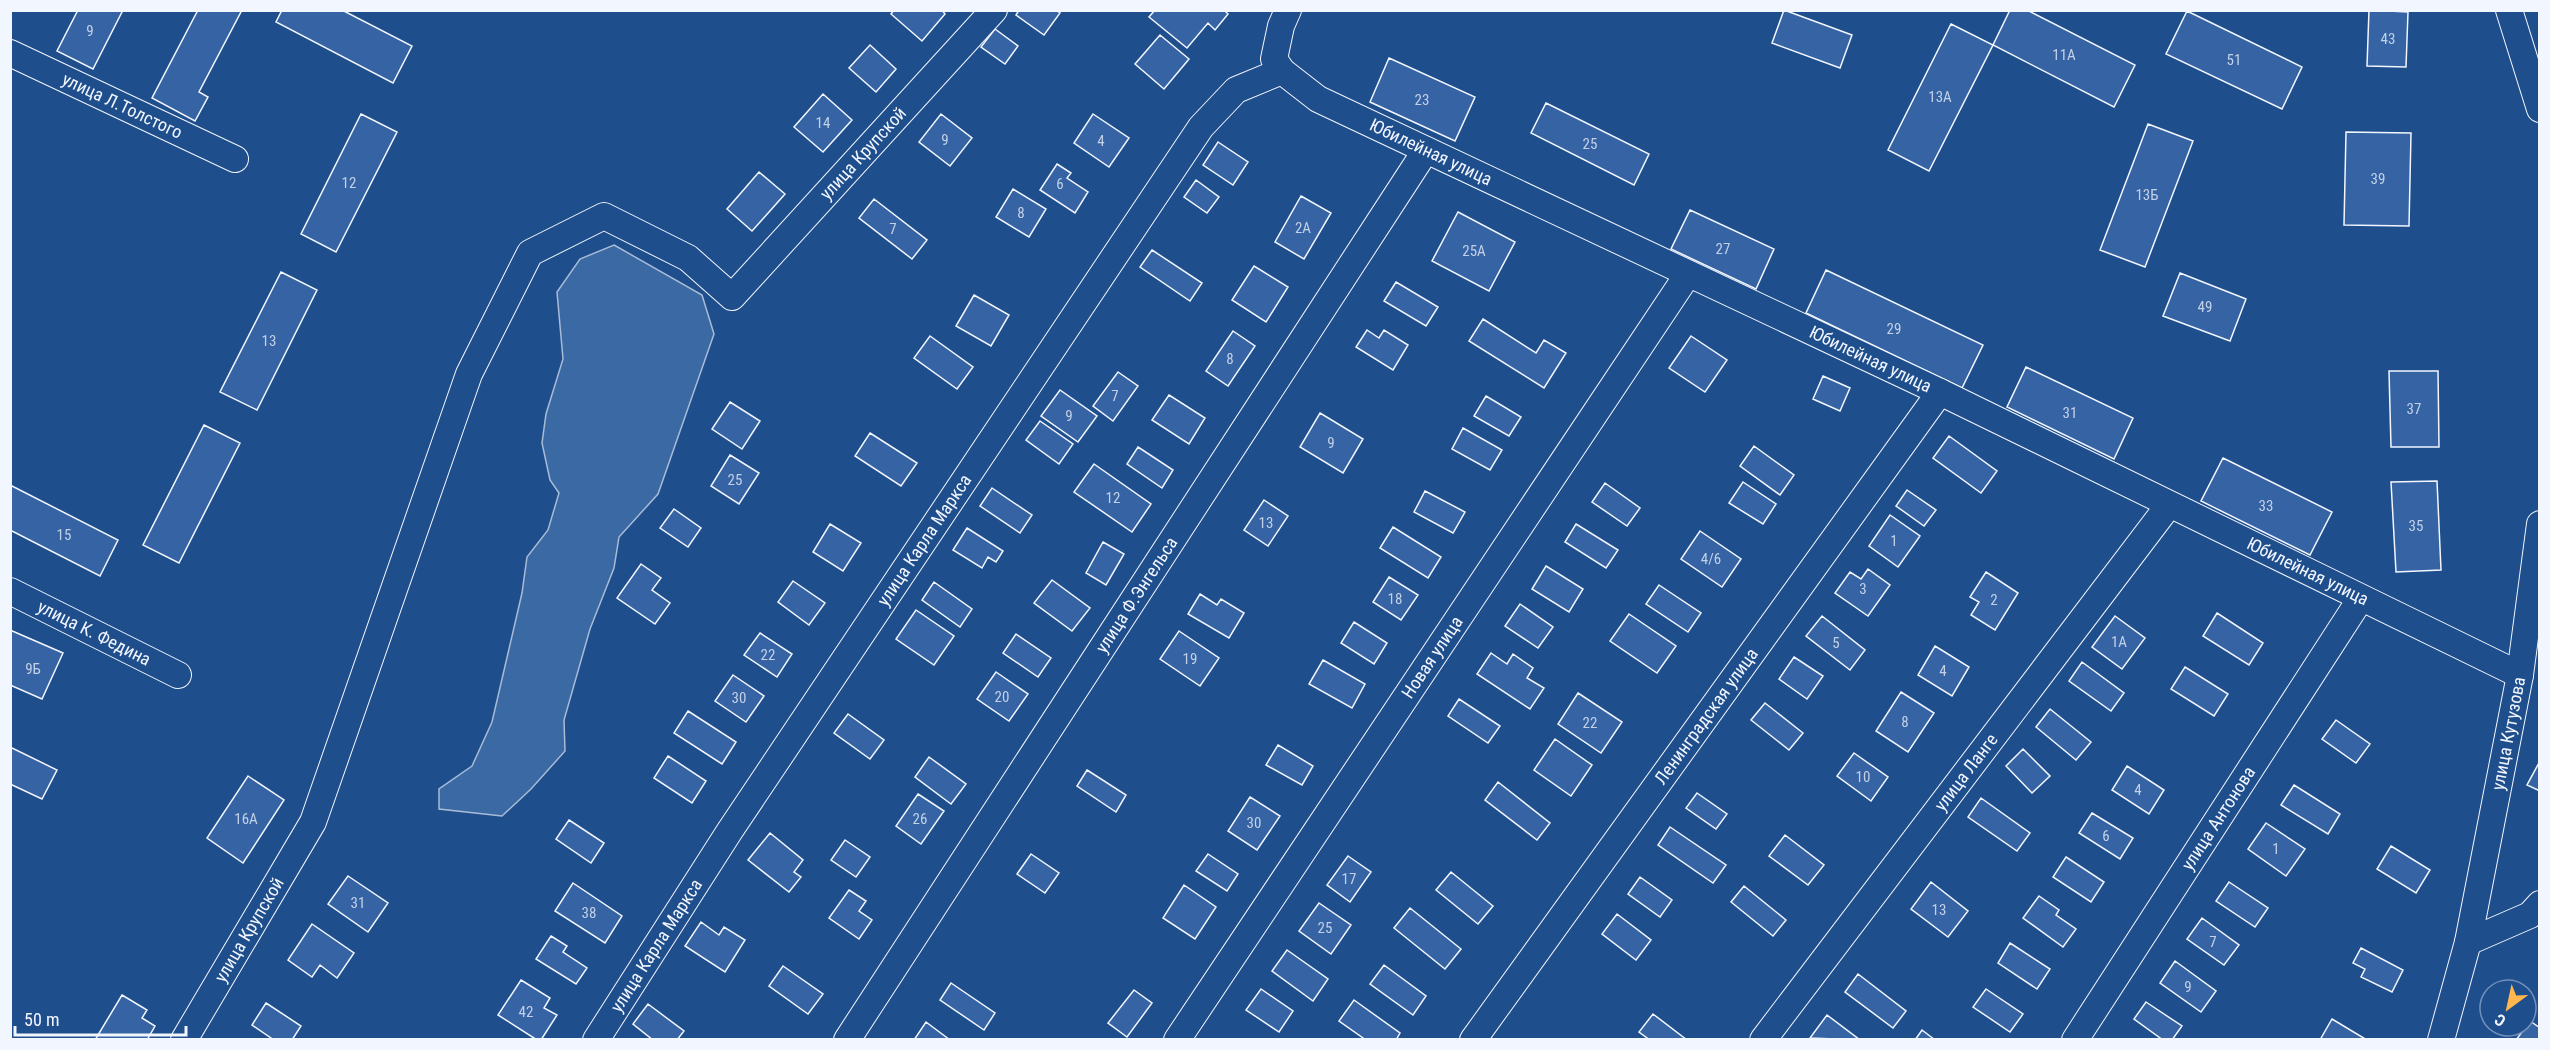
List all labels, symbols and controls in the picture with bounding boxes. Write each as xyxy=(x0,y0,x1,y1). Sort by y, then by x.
house number: 9 xyxy=(86,22,94,40)
house number: 43 xyxy=(2381,30,2395,48)
house number: 11А xyxy=(2052,46,2076,64)
house number: 51 xyxy=(2227,51,2241,69)
street label: улица Л.Толстого xyxy=(59,68,186,143)
house number: 13А xyxy=(1928,88,1952,106)
house number: 23 xyxy=(1415,91,1429,109)
street label: улица Крупской xyxy=(815,102,910,204)
house number: 14 xyxy=(816,114,830,132)
street label: Юбилейная улица xyxy=(1367,114,1496,189)
house number: 9 xyxy=(941,131,949,149)
house number: 4 xyxy=(1097,132,1105,150)
house number: 25 xyxy=(1583,135,1597,153)
house number: 39 xyxy=(2371,170,2385,188)
house number: 12 xyxy=(342,174,356,192)
house number: 6 xyxy=(1056,175,1064,193)
house number: 13Б xyxy=(2135,186,2159,204)
house number: 8 xyxy=(1017,204,1025,222)
house number: 2А xyxy=(1295,219,1311,237)
house number: 7 xyxy=(889,220,897,238)
house number: 27 xyxy=(1716,240,1730,258)
house number: 25А xyxy=(1462,242,1486,260)
house number: 49 xyxy=(2198,298,2212,316)
house number: 29 xyxy=(1887,320,1901,338)
street label: Юбилейная улица xyxy=(1806,321,1935,397)
house number: 13 xyxy=(262,332,276,350)
house number: 8 xyxy=(1226,350,1234,368)
house number: 7 xyxy=(1111,387,1119,405)
house number: 37 xyxy=(2407,400,2421,418)
house number: 31 xyxy=(2063,404,2077,422)
house number: 9 xyxy=(1065,407,1073,425)
house number: 9 xyxy=(1327,434,1335,452)
street label: улица Карла Маркса xyxy=(872,470,975,610)
house number: 25 xyxy=(728,471,742,489)
house number: 12 xyxy=(1106,489,1120,507)
house number: 33 xyxy=(2259,497,2273,515)
house number: 13 xyxy=(1259,514,1273,532)
house number: 35 xyxy=(2409,517,2423,535)
house number: 15 xyxy=(57,526,71,544)
house number: 1 xyxy=(1890,532,1898,550)
street label: улица Ф.Энгельса xyxy=(1091,533,1182,657)
street label: Юбилейная улица xyxy=(2244,533,2372,609)
house number: 4/6 xyxy=(1701,550,1721,568)
house number: 3 xyxy=(1859,580,1867,598)
house number: 18 xyxy=(1388,590,1402,608)
house number: 2 xyxy=(1990,591,1998,609)
street label: улица К. Федина xyxy=(34,595,154,670)
street label: Новая улица xyxy=(1397,612,1467,702)
house number: 1А xyxy=(2111,633,2127,651)
house number: 5 xyxy=(1832,634,1840,652)
street label: Ленинградская улица xyxy=(1650,644,1762,788)
house number: 22 xyxy=(761,646,775,664)
house number: 19 xyxy=(1183,650,1197,668)
house number: 9Б xyxy=(25,660,41,678)
house number: 4 xyxy=(1939,662,1947,680)
street label: улица Кутузова xyxy=(2487,675,2529,792)
house number: 20 xyxy=(995,688,1009,706)
house number: 30 xyxy=(732,689,746,707)
house number: 8 xyxy=(1901,713,1909,731)
house number: 22 xyxy=(1583,714,1597,732)
street label: улица Ланге xyxy=(1930,729,2002,815)
street label: улица Антонова xyxy=(2177,762,2259,874)
house number: 10 xyxy=(1856,768,1870,786)
house number: 4 xyxy=(2134,781,2142,799)
house number: 16А xyxy=(234,810,258,828)
house number: 26 xyxy=(913,810,927,828)
house number: 30 xyxy=(1247,814,1261,832)
house number: 6 xyxy=(2102,827,2110,845)
house number: 1 xyxy=(2272,840,2280,858)
house number: 17 xyxy=(1342,870,1356,888)
street label: улица Крупской xyxy=(210,873,288,986)
street label: улица Карла Маркса xyxy=(606,875,706,1016)
house number: 31 xyxy=(351,894,365,912)
house number: 13 xyxy=(1932,901,1946,919)
house number: 38 xyxy=(582,904,596,922)
house number: 25 xyxy=(1318,919,1332,937)
house number: 7 xyxy=(2209,933,2217,951)
house number: 9 xyxy=(2184,978,2192,996)
north arrow xyxy=(2478,978,2538,1038)
scale bar xyxy=(15,999,186,1037)
house number: 42 xyxy=(519,1003,533,1021)
text: 50 m xyxy=(24,1009,59,1030)
text: С xyxy=(2491,1010,2509,1031)

